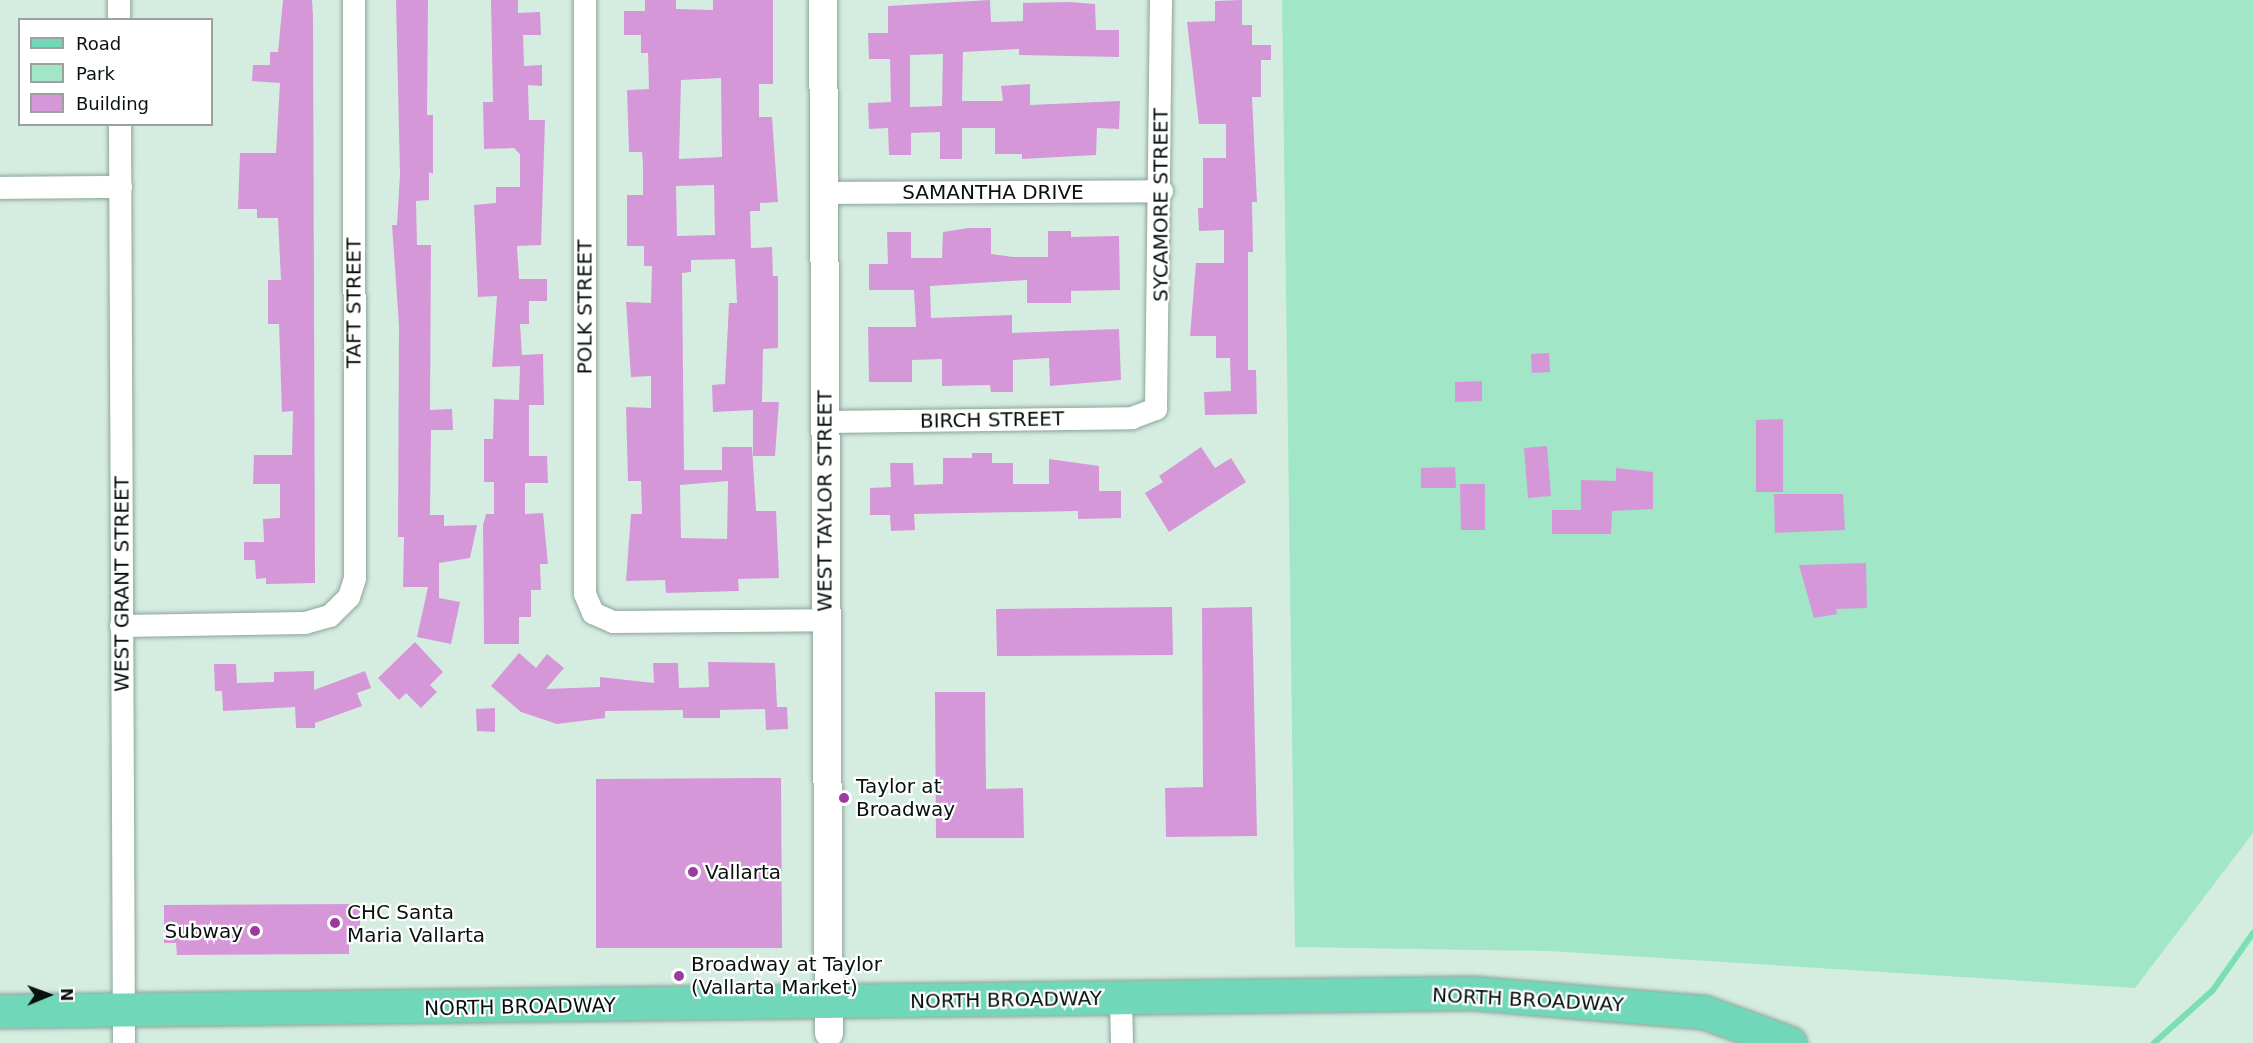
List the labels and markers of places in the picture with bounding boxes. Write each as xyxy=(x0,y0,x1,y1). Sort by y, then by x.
place label: Taylor at Broadway xyxy=(856,774,955,821)
marker: Taylor at Broadway xyxy=(837,791,851,805)
place label: Vallarta xyxy=(705,860,781,884)
marker: Vallarta xyxy=(686,865,700,879)
place label: CHC Santa Maria Vallarta xyxy=(347,900,485,947)
marker: CHC Santa Maria Vallarta xyxy=(328,916,342,930)
place label: Subway xyxy=(164,919,243,943)
marker: Subway xyxy=(248,924,262,938)
place label: Broadway at Taylor (Vallarta Market) xyxy=(691,952,882,999)
marker: Broadway at Taylor (Vallarta Market) xyxy=(672,969,686,983)

